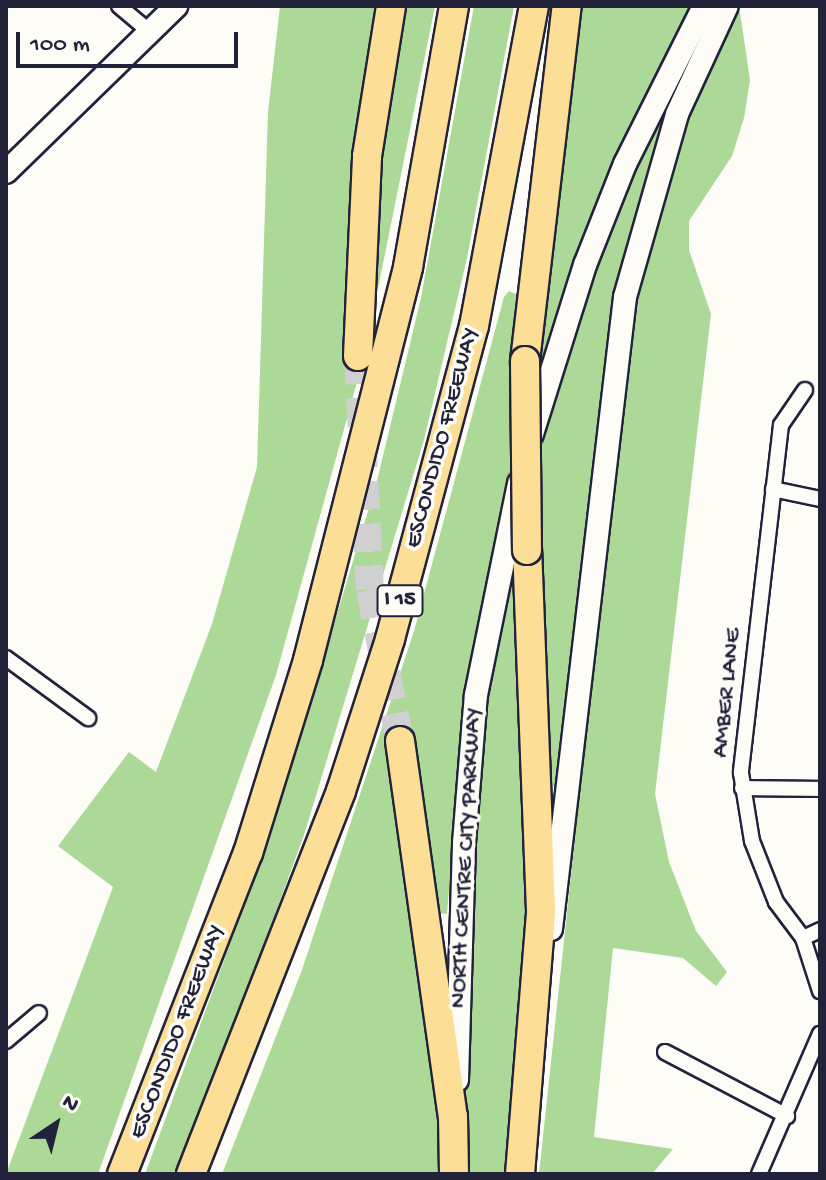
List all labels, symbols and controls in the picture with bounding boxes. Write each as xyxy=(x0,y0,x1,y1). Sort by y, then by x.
scale bar xyxy=(20,16,242,66)
text: 100 m xyxy=(30,31,90,60)
street label: ESCONDIDO FREEWAY xyxy=(400,325,486,551)
road number: I 15 xyxy=(376,583,424,619)
street label: AMBER LANE xyxy=(707,627,749,759)
street label: NORTH CENTRE CITY PARKWAY xyxy=(445,707,489,1009)
street label: ESCONDIDO FREEWAY xyxy=(124,921,232,1143)
north arrow xyxy=(16,1084,96,1164)
text: N xyxy=(56,1090,83,1119)

